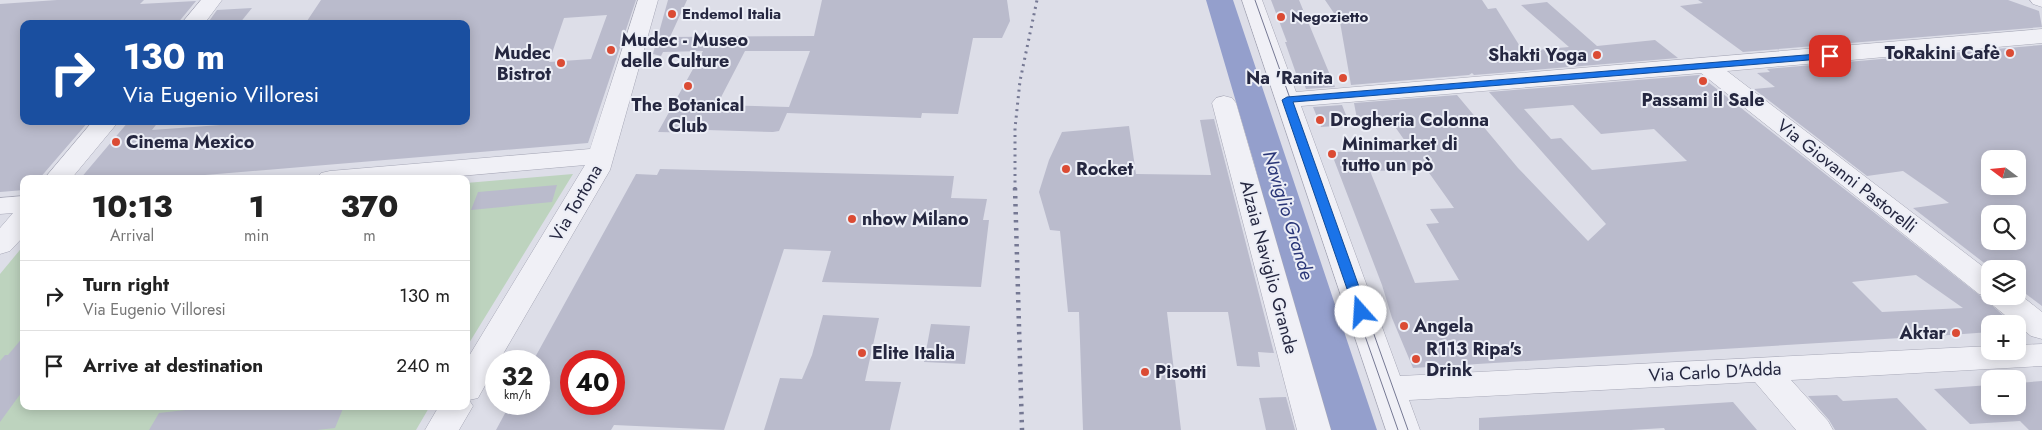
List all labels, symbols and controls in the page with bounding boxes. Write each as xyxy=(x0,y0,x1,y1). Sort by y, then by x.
place label: Endemol Italia xyxy=(682,3,781,25)
place label: Negozietto xyxy=(1291,6,1368,28)
marker: Endemol Italia xyxy=(666,8,678,20)
marker: Negozietto xyxy=(1275,11,1287,23)
place label: Mudec - Museo delle Culture xyxy=(621,27,748,74)
text: 130 m xyxy=(123,32,225,82)
pin xyxy=(1809,35,1851,77)
icon: right xyxy=(40,40,105,105)
place label: Mudec Bistrot xyxy=(494,40,551,87)
place label: ToRakini Cafè xyxy=(1885,40,2000,66)
place label: Shakti Yoga xyxy=(1488,42,1587,68)
icon: arrive xyxy=(1816,42,1844,70)
marker: Mudec - Museo delle Culture xyxy=(605,44,617,56)
marker: ToRakini Cafè xyxy=(2004,47,2016,59)
marker: Shakti Yoga xyxy=(1591,49,1603,61)
marker: Mudec Bistrot xyxy=(555,57,567,69)
place label: Na 'Ranita xyxy=(1246,65,1333,91)
marker: Na 'Ranita xyxy=(1337,72,1349,84)
marker: Passami il Sale xyxy=(1697,75,1709,87)
text: Via Eugenio Villoresi xyxy=(123,78,319,110)
marker: The Botanical Club xyxy=(682,80,694,92)
place label: Passami il Sale xyxy=(1642,87,1764,113)
place label: The Botanical Club xyxy=(632,92,744,139)
place label: Drogheria Colonna xyxy=(1330,107,1489,133)
street label: Via Giovanni Pastorelli xyxy=(1771,113,1923,239)
marker: Drogheria Colonna xyxy=(1314,114,1326,126)
place label: Cinema Mexico xyxy=(126,129,255,155)
place label: Minimarket di tutto un pò xyxy=(1342,131,1458,178)
marker: Cinema Mexico xyxy=(110,136,122,148)
water label: Naviglio Grande xyxy=(1256,147,1321,284)
marker: Minimarket di tutto un pò xyxy=(1326,148,1338,160)
north arrow xyxy=(1981,150,2026,195)
map controls xyxy=(1981,150,2026,415)
place label: Rocket xyxy=(1076,156,1134,182)
street label: Via Tortona xyxy=(543,159,609,247)
marker: Rocket xyxy=(1060,163,1072,175)
street label: Alzaia Naviglio Grande xyxy=(1233,177,1305,357)
text: 10:13 xyxy=(91,185,173,228)
text: 1 xyxy=(249,185,264,228)
text: 370 xyxy=(340,185,399,228)
button: search xyxy=(1981,205,2026,250)
place label: nhow Milano xyxy=(862,206,969,232)
marker: nhow Milano xyxy=(846,213,858,225)
text: Arrival xyxy=(110,224,154,247)
text: min xyxy=(244,224,269,247)
text: m xyxy=(363,224,376,247)
button: layers xyxy=(1981,260,2026,305)
text: Turn right xyxy=(83,271,169,298)
icon: right xyxy=(40,282,68,310)
text: 130 m xyxy=(399,282,450,309)
position arrow xyxy=(1334,285,1386,337)
text: Via Eugenio Villoresi xyxy=(83,298,226,321)
place label: Angela xyxy=(1413,313,1473,339)
button: + xyxy=(1981,315,2026,360)
marker: Angela xyxy=(1398,320,1410,332)
place label: Aktar xyxy=(1899,320,1947,346)
marker: Aktar xyxy=(1950,327,1962,339)
place label: R113 Ripa's Drink xyxy=(1426,336,1521,383)
place label: Elite Italia xyxy=(872,340,955,366)
marker: Elite Italia xyxy=(856,347,868,359)
speed limit sign: 40 xyxy=(560,350,625,415)
icon: arrive xyxy=(40,352,68,380)
text: Arrive at destination xyxy=(83,352,263,379)
text: 240 m xyxy=(396,352,450,379)
marker: R113 Ripa's Drink xyxy=(1410,353,1422,365)
street label: Via Carlo D'Adda xyxy=(1648,356,1782,388)
text: 32 xyxy=(502,358,533,394)
place label: Pisotti xyxy=(1155,359,1206,385)
marker: Pisotti xyxy=(1139,366,1151,378)
button: − xyxy=(1981,370,2026,415)
text: km/h xyxy=(504,386,531,404)

